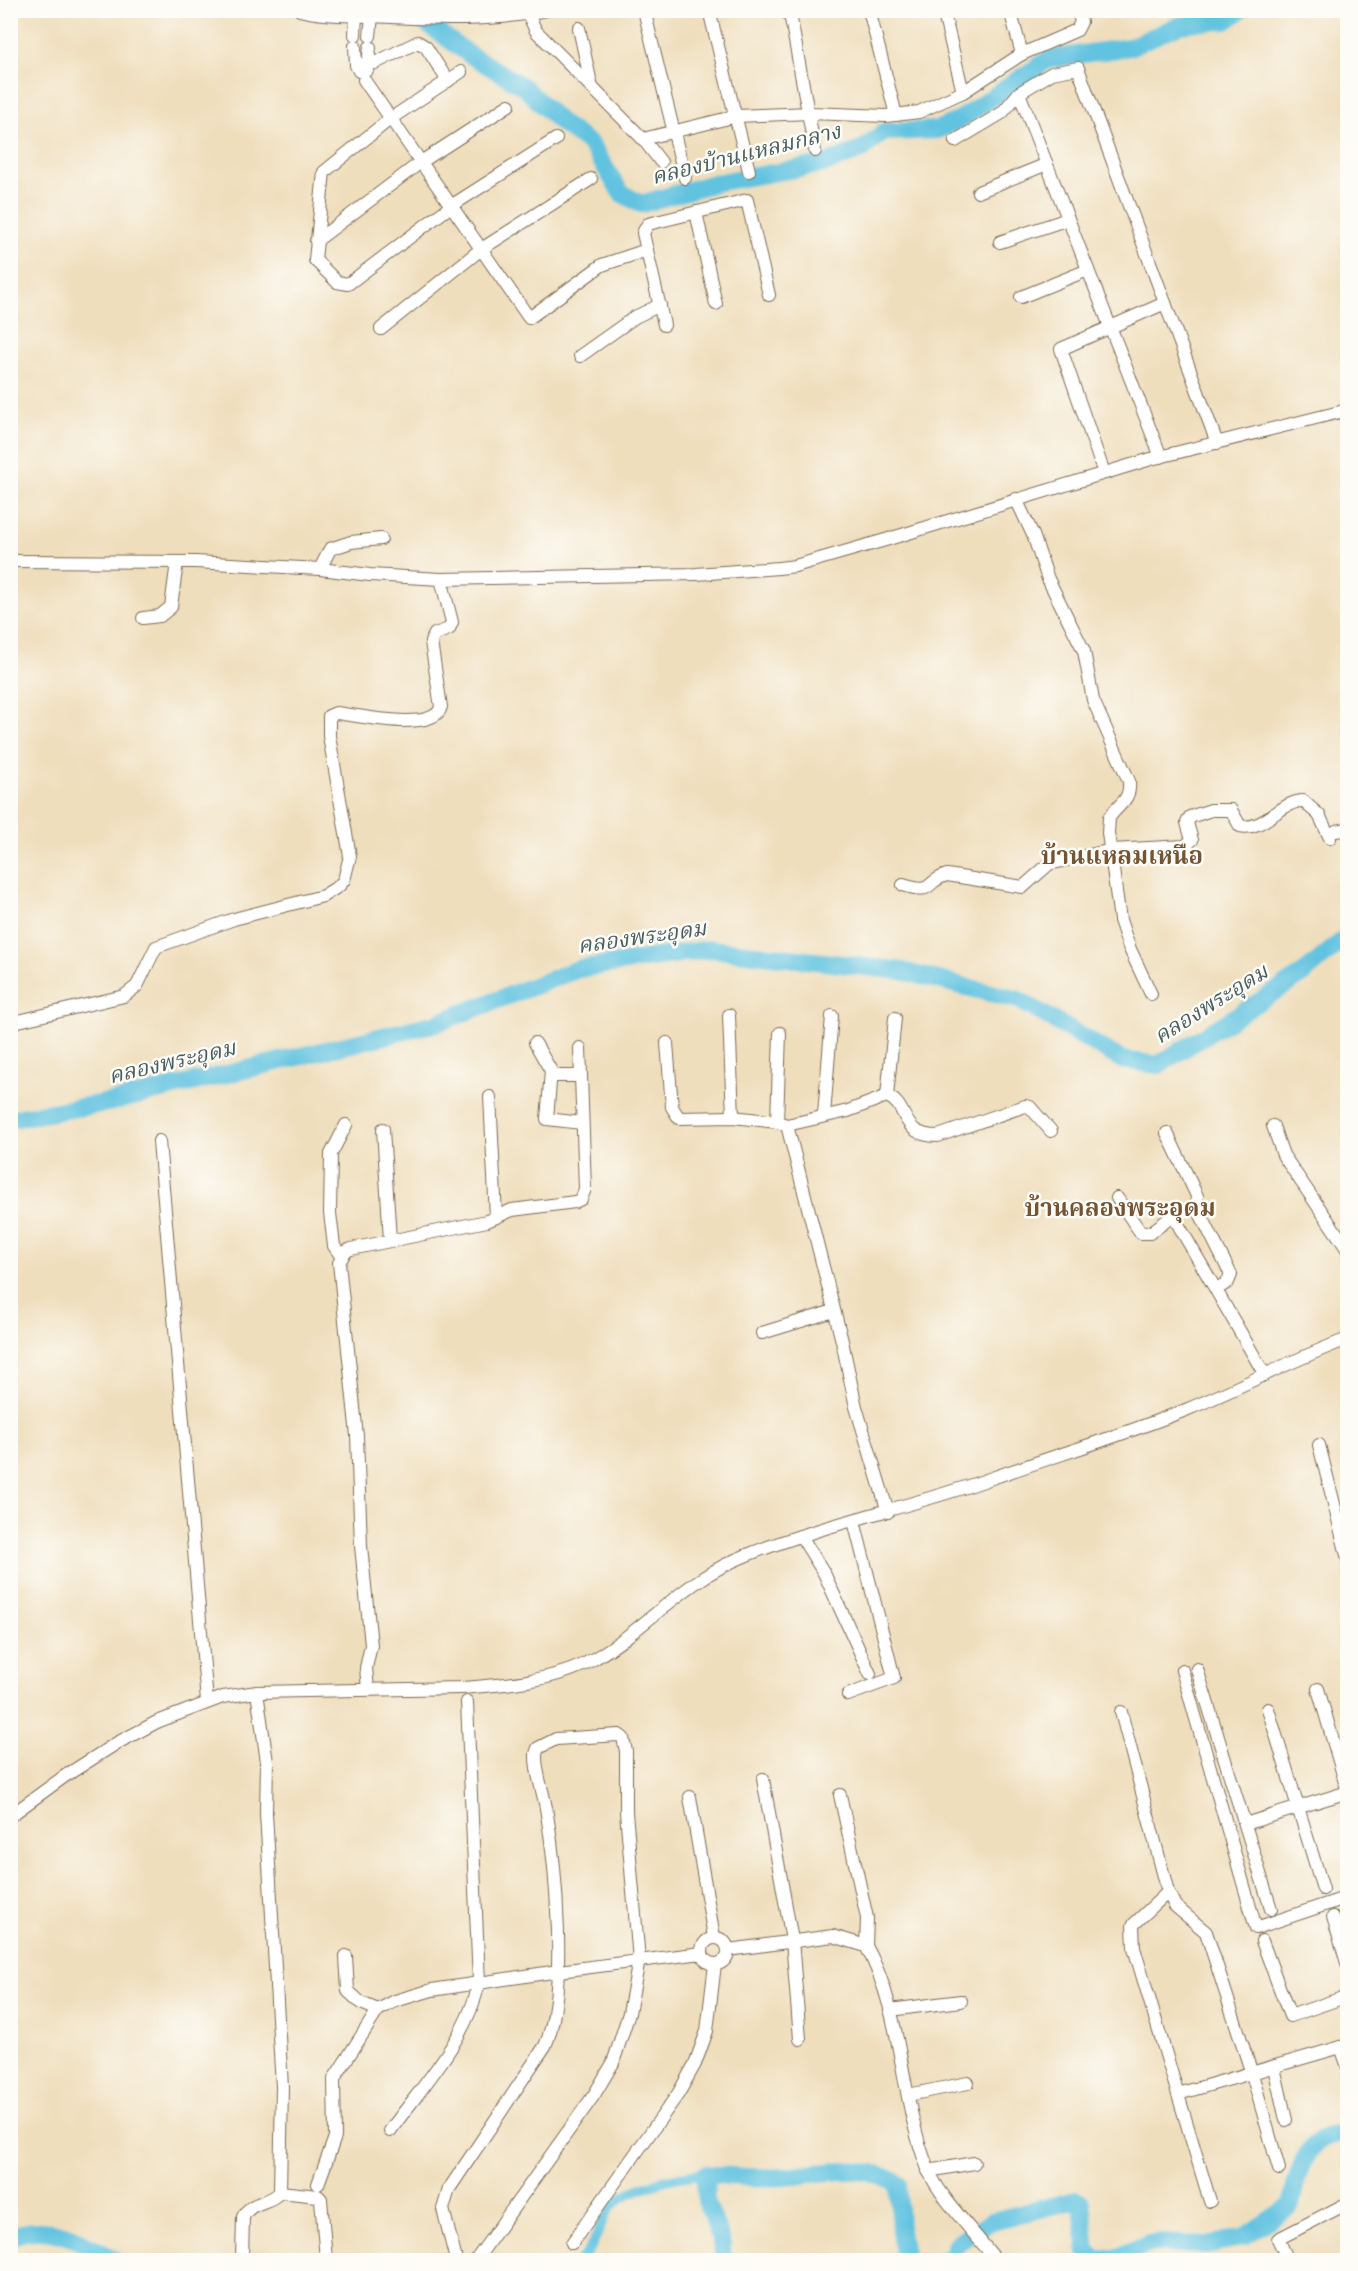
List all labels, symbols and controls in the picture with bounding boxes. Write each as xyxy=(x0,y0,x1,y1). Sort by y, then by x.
water label: คลองบ้านแหลมกลาง xyxy=(648,117,845,191)
district label: บ้านแหลมเหนือ xyxy=(1041,841,1203,872)
water label: คลองพระอุดม xyxy=(576,914,710,960)
water label: คลองพระอุดม xyxy=(1149,957,1275,1050)
water label: คลองพระอุดม xyxy=(106,1033,240,1090)
district label: บ้านคลองพระอุดม xyxy=(1025,1193,1215,1224)

